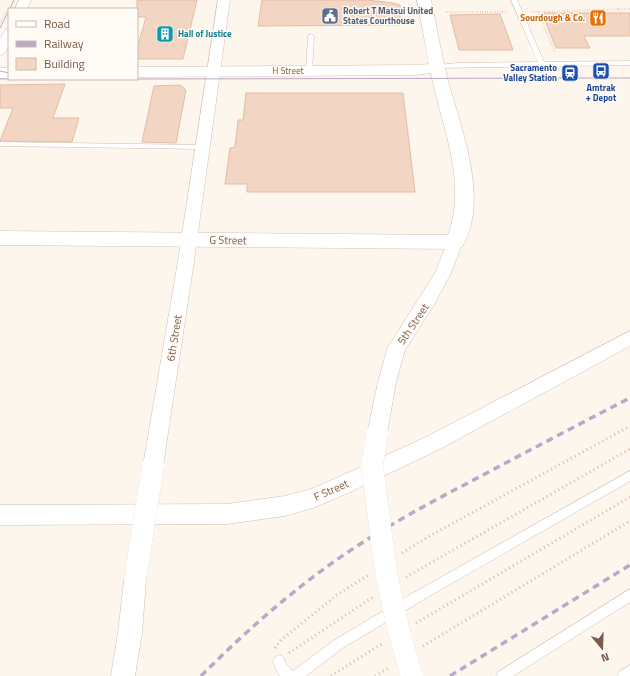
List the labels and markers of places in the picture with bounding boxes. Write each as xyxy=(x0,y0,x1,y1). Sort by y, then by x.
place label: Robert T Matsui United States Courthouse xyxy=(343,4,433,27)
public building icon: Robert T Matsui United States Courthouse xyxy=(320,6,340,26)
restaurant icon: Sourdough & Co. xyxy=(588,8,608,28)
place label: Sourdough & Co. xyxy=(520,11,585,24)
building icon: Hall of Justice xyxy=(155,24,175,44)
place label: Hall of Justice xyxy=(178,27,232,40)
place label: Sacramento Valley Station xyxy=(503,61,557,84)
bus stop icon: Amtrak + Depot xyxy=(591,61,611,81)
station icon: Sacramento Valley Station xyxy=(560,63,580,83)
place label: Amtrak + Depot xyxy=(586,81,617,104)

